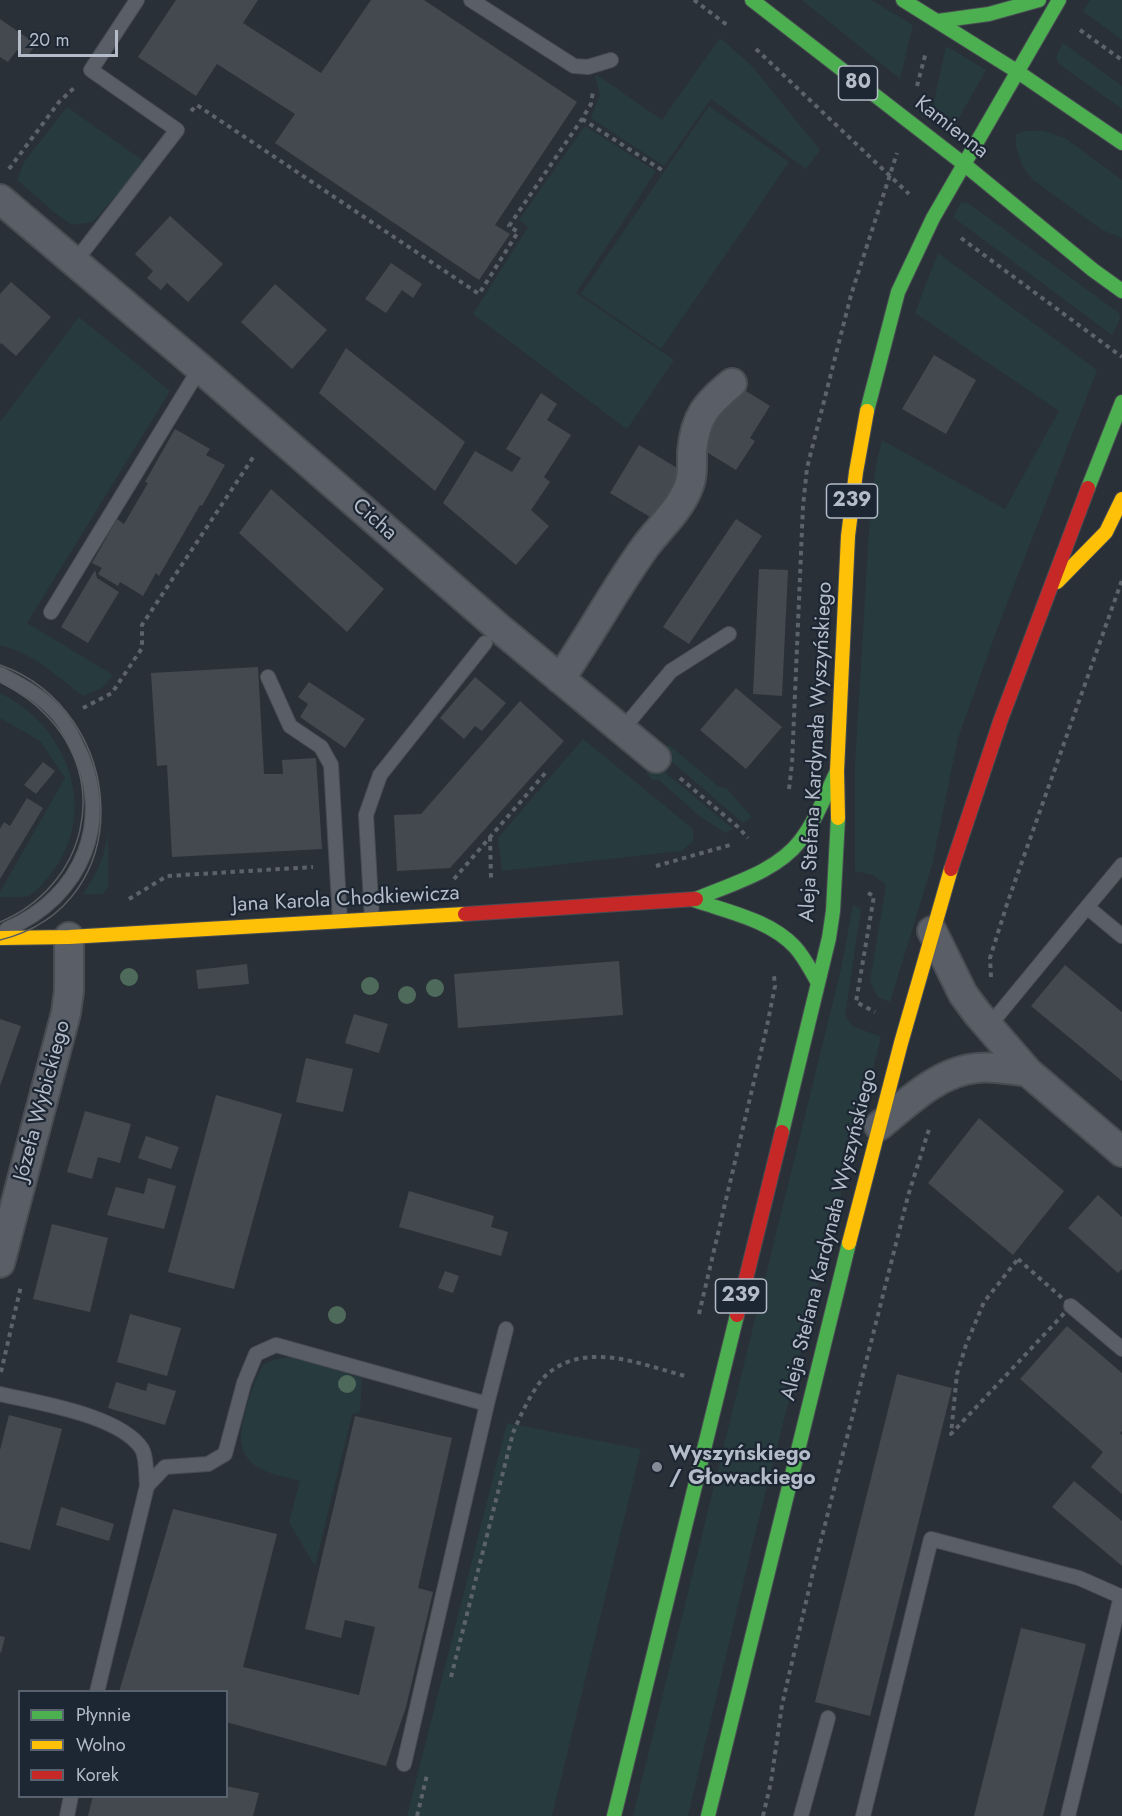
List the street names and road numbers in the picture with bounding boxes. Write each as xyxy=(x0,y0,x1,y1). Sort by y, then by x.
road number: 80 xyxy=(838,66,878,100)
street label: Kamienna xyxy=(909,91,993,165)
road number: 239 xyxy=(826,484,878,518)
street label: Cicha xyxy=(346,494,402,546)
street label: Aleja Stefana Kardynała Wyszyńskiego xyxy=(795,581,839,923)
street label: Jana Karola Chodkiewicza xyxy=(232,881,460,919)
street label: Józefa Wybickiego xyxy=(9,1018,77,1184)
street label: Aleja Stefana Kardynała Wyszyńskiego xyxy=(777,1067,883,1403)
road number: 239 xyxy=(716,1279,766,1313)

